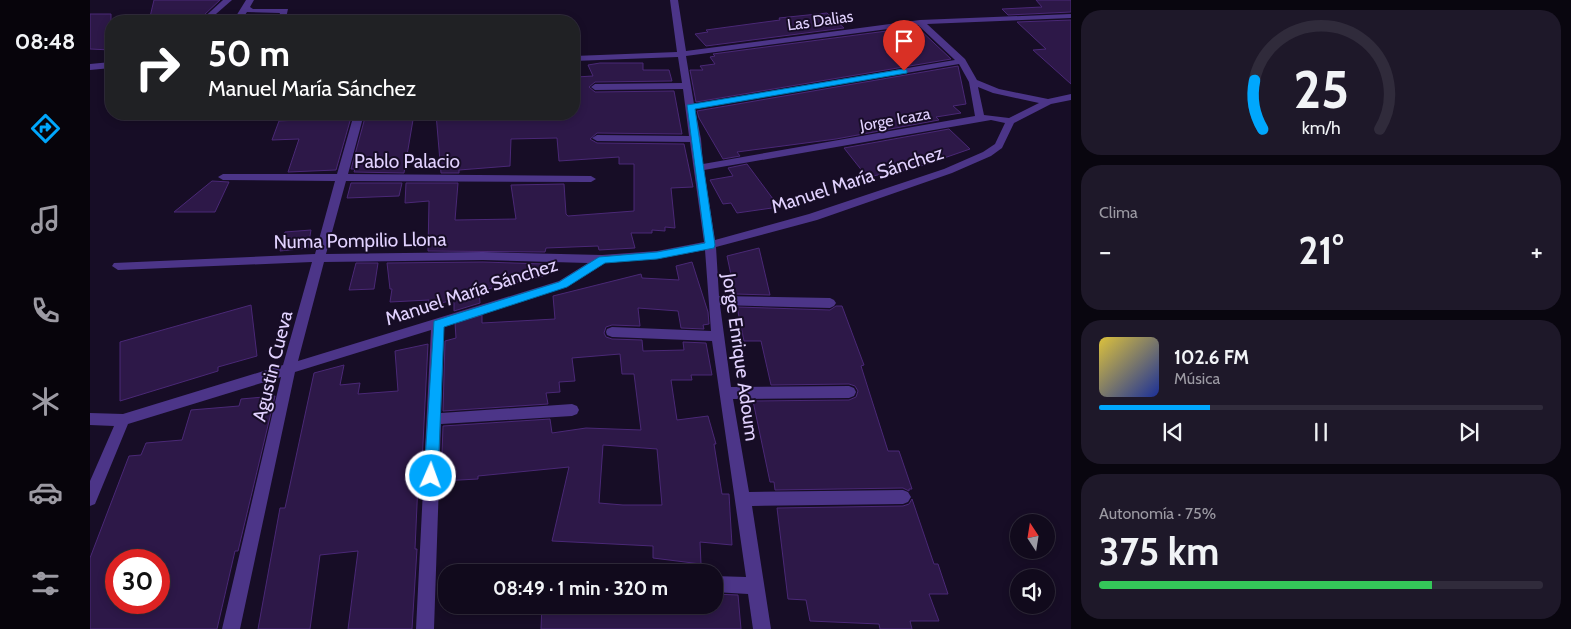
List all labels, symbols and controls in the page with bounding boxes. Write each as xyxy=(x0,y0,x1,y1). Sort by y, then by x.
street label: Las Dalias xyxy=(786,6,855,35)
pin xyxy=(883,20,925,71)
icon: arrive xyxy=(890,27,918,55)
text: 08:48 xyxy=(15,28,75,55)
text: 50 m xyxy=(208,32,290,75)
icon: right xyxy=(125,35,190,100)
text: 25 xyxy=(1293,58,1349,121)
text: Manuel María Sánchez xyxy=(208,75,416,102)
street label: Jorge Icaza xyxy=(857,104,932,135)
icon: directions xyxy=(28,111,63,146)
text: km/h xyxy=(1301,117,1341,138)
street label: Manuel María Sánchez xyxy=(768,141,946,218)
street label: Pablo Palacio xyxy=(354,150,460,173)
icon: music xyxy=(28,202,63,237)
text: Clima xyxy=(1099,203,1138,222)
street label: Numa Pompilio Llona xyxy=(273,227,447,254)
text: 21° xyxy=(1298,227,1344,274)
text: − xyxy=(1099,234,1111,268)
text: + xyxy=(1531,234,1543,268)
street label: Manuel María Sánchez xyxy=(382,253,560,330)
street label: Jorge Enrique Adoum xyxy=(717,271,764,442)
icon: phone xyxy=(28,293,63,328)
street label: Agustin Cueva xyxy=(248,308,297,424)
text: 102.6 FM xyxy=(1174,346,1249,369)
text: Música xyxy=(1174,369,1220,388)
icon: climate xyxy=(28,384,63,419)
icon: previous xyxy=(1159,418,1187,446)
icon: pause xyxy=(1307,418,1335,446)
icon: next xyxy=(1455,418,1483,446)
position arrow xyxy=(404,449,456,501)
icon: car xyxy=(28,475,63,510)
text: Autonomía · 75% xyxy=(1099,504,1216,523)
north arrow xyxy=(1010,514,1055,559)
map controls xyxy=(1010,514,1055,614)
text: 375 km xyxy=(1099,528,1219,575)
speed limit sign: 30 xyxy=(105,549,170,614)
icon: filters xyxy=(28,566,63,601)
button: sound xyxy=(1010,569,1055,614)
text: 08:49 · 1 min · 320 m xyxy=(493,577,668,600)

